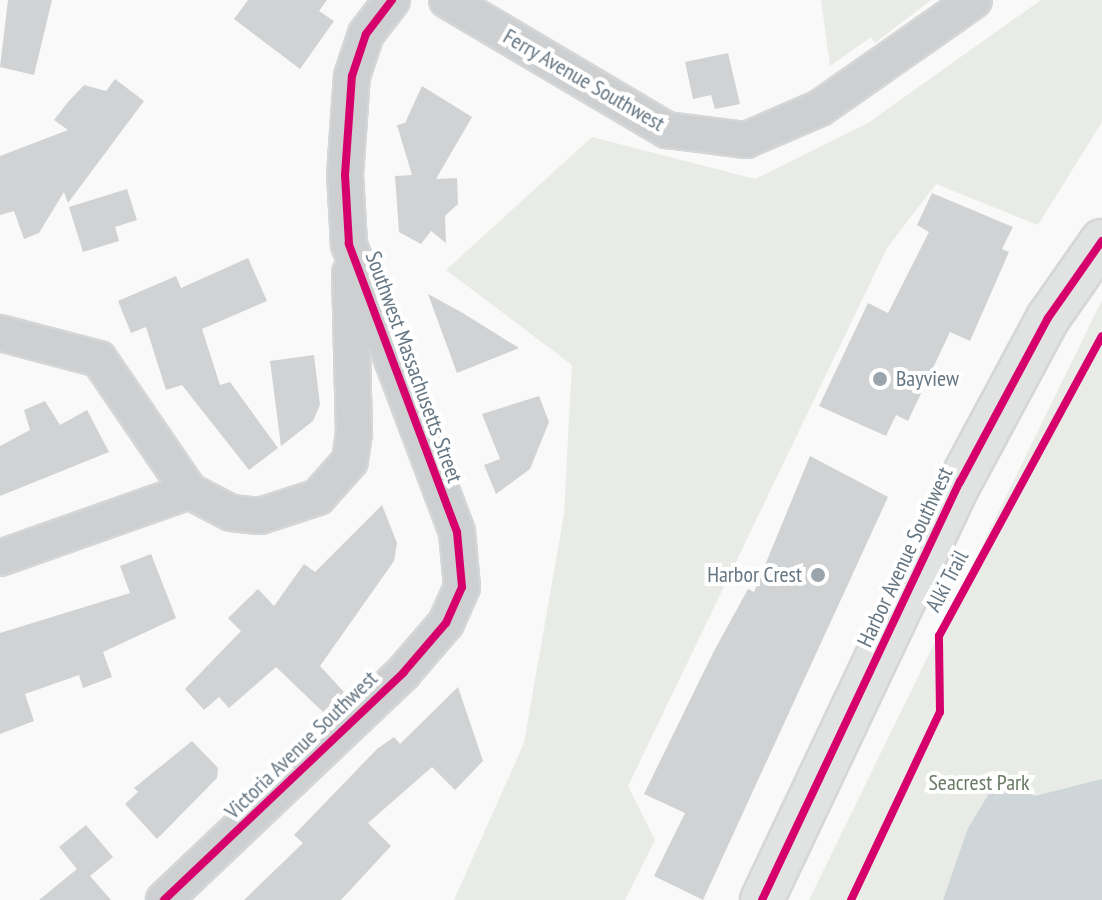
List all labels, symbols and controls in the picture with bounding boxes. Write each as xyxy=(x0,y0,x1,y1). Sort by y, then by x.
street label: Ferry Avenue Southwest xyxy=(498,23,670,137)
street label: Southwest Massachusetts Street xyxy=(360,248,468,486)
place label: Bayview xyxy=(896,366,959,392)
marker: Bayview xyxy=(871,370,889,388)
street label: Harbor Avenue Southwest xyxy=(852,463,958,651)
street label: Alki Trail xyxy=(920,546,974,616)
place label: Harbor Crest xyxy=(707,562,802,588)
marker: Harbor Crest xyxy=(809,566,827,584)
street label: Victoria Avenue Southwest xyxy=(219,665,383,825)
park label: Seacrest Park xyxy=(928,770,1030,796)

